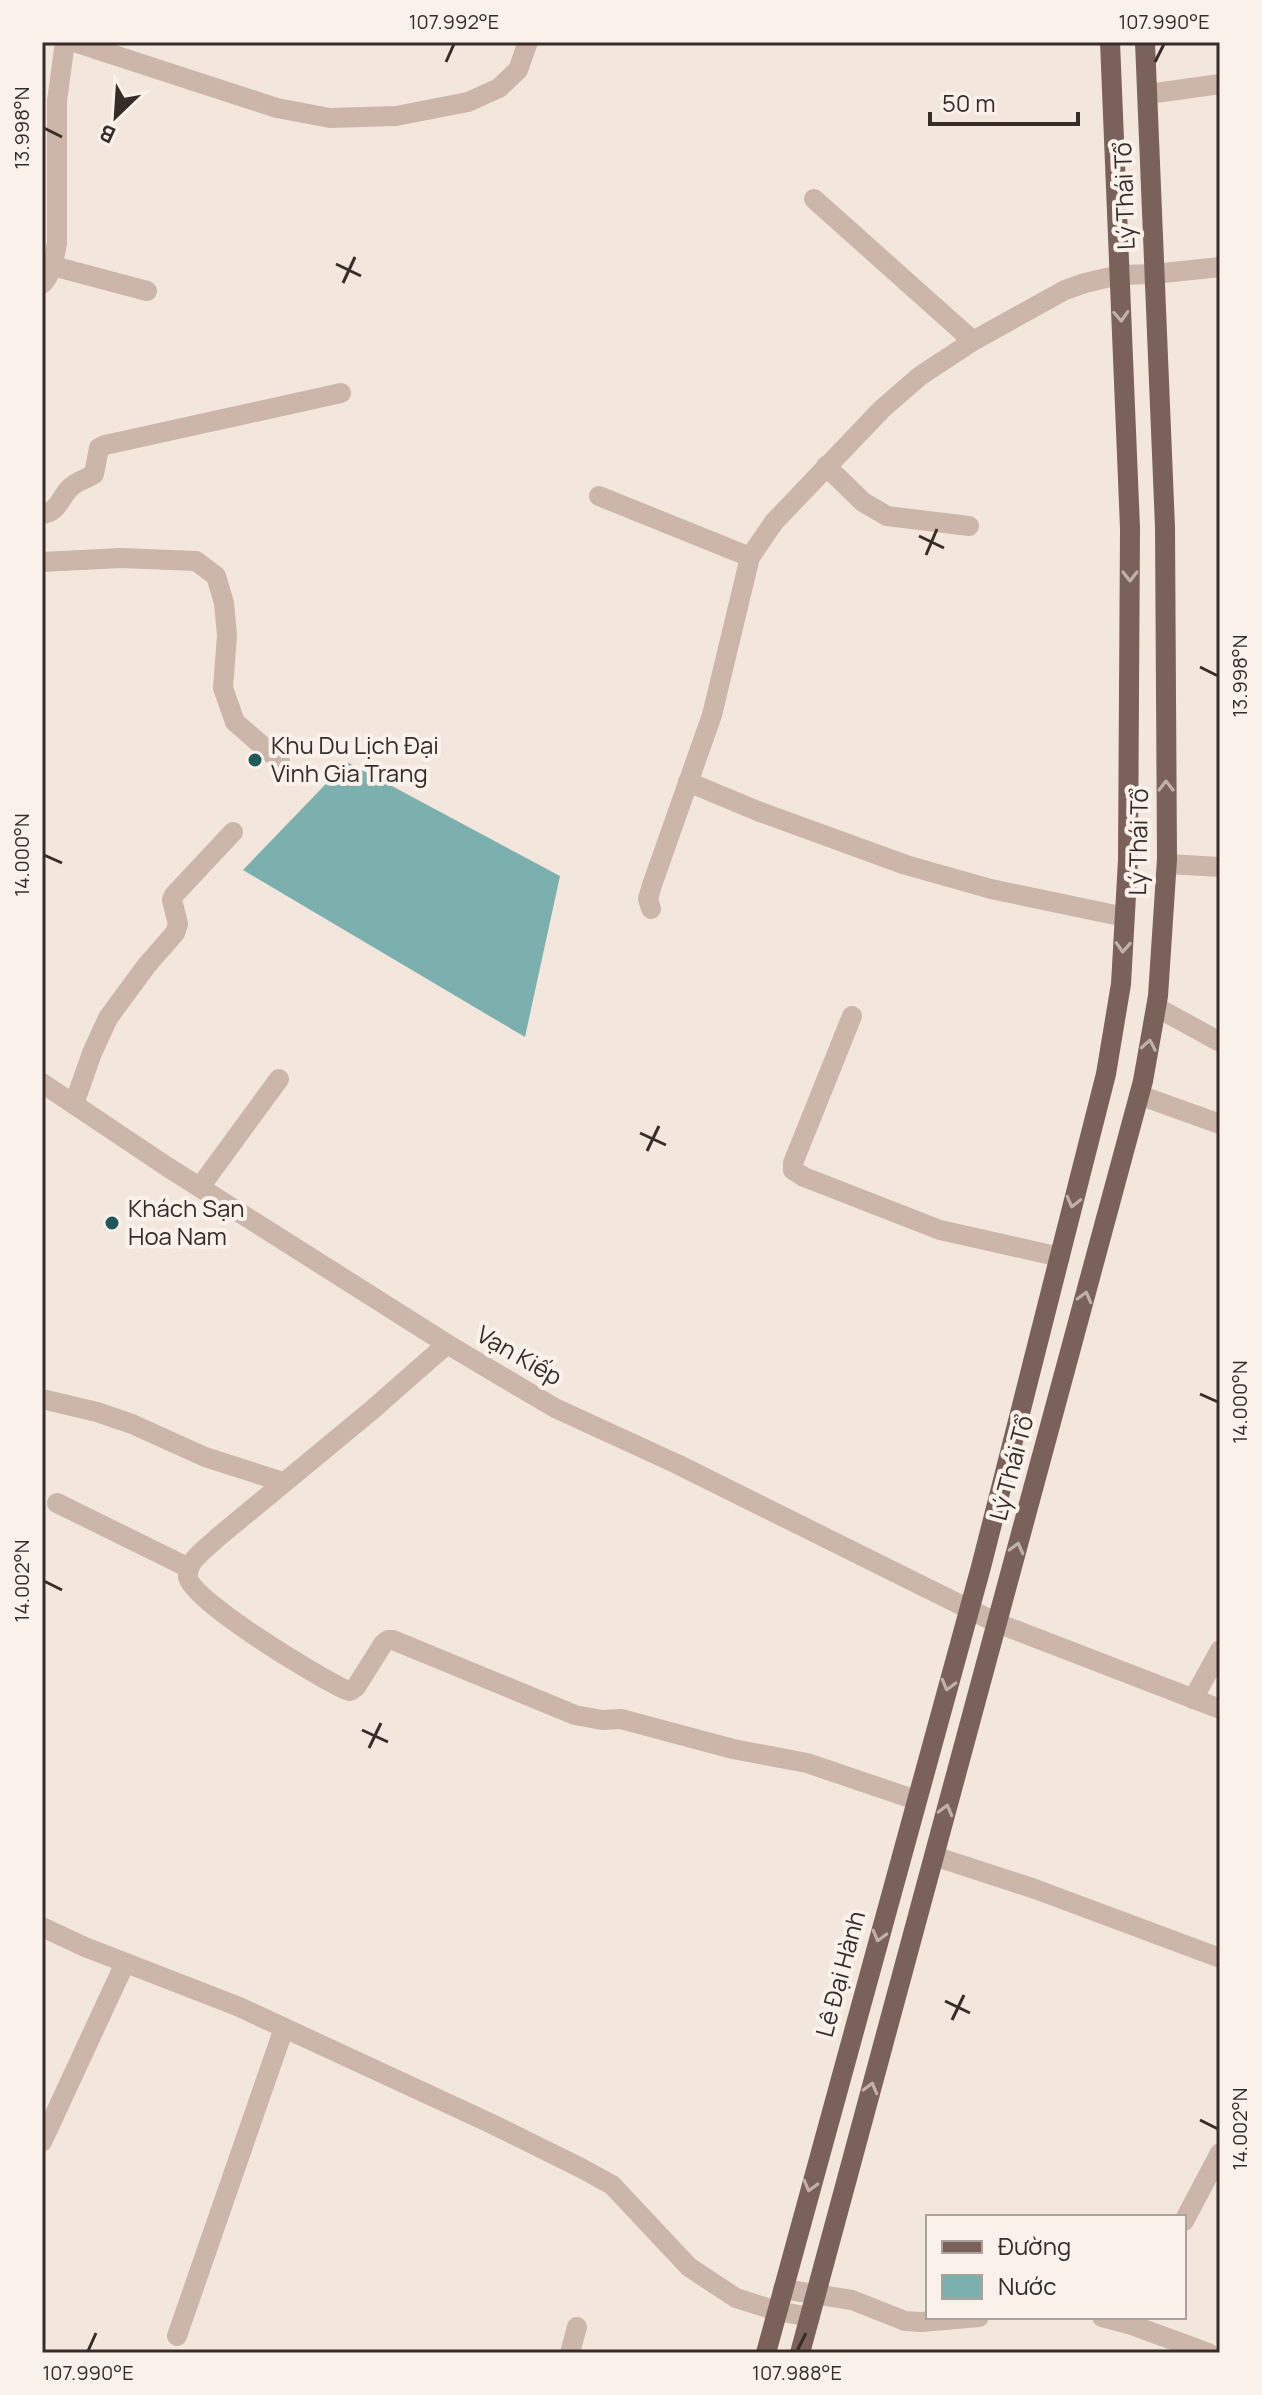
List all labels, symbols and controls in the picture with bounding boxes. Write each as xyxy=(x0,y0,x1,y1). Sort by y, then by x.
text: 107.992°E xyxy=(409,8,499,35)
text: 107.990°E xyxy=(1118,8,1210,35)
north arrow xyxy=(76,76,156,156)
scale bar xyxy=(930,76,1078,126)
text: 13.998°N xyxy=(8,86,35,170)
text: 50 m xyxy=(942,86,996,119)
text: B xyxy=(95,118,120,151)
street label: Lý Thái Tổ xyxy=(1105,142,1142,250)
one-way arrow xyxy=(1112,310,1129,323)
one-way arrow xyxy=(1121,570,1139,583)
text: 13.998°N xyxy=(1226,634,1253,718)
place label: Khu Du Lịch Đại Vinh Gia Trang xyxy=(271,728,439,789)
marker: Khu Du Lịch Đại Vinh Gia Trang xyxy=(246,751,264,769)
one-way arrow xyxy=(1157,779,1175,792)
street label: Lý Thái Tổ xyxy=(1120,788,1155,896)
text: 14.000°N xyxy=(8,813,35,897)
one-way arrow xyxy=(1115,941,1132,954)
one-way arrow xyxy=(1140,1038,1157,1052)
place label: Khách Sạn Hoa Nam xyxy=(128,1191,245,1252)
one-way arrow xyxy=(1066,1195,1083,1208)
marker: Khách Sạn Hoa Nam xyxy=(103,1214,121,1232)
one-way arrow xyxy=(1075,1290,1092,1304)
street label: Vạn Kiếp xyxy=(471,1317,569,1392)
text: 14.000°N xyxy=(1226,1360,1253,1444)
street label: Lý Thái Tổ xyxy=(981,1411,1040,1524)
text: 14.002°N xyxy=(8,1540,35,1622)
one-way arrow xyxy=(1008,1541,1025,1555)
one-way arrow xyxy=(940,1677,957,1691)
one-way arrow xyxy=(937,1804,954,1818)
street label: Lê Đại Hành xyxy=(807,1907,872,2040)
one-way arrow xyxy=(871,1928,888,1942)
one-way arrow xyxy=(861,2082,878,2096)
text: 14.002°N xyxy=(1226,2088,1253,2170)
one-way arrow xyxy=(802,2179,819,2193)
legend xyxy=(926,2215,1186,2319)
text: Đường xyxy=(998,2229,1071,2262)
text: Nước xyxy=(998,2269,1057,2302)
text: 107.990°E xyxy=(42,2359,134,2386)
text: 107.988°E xyxy=(752,2359,842,2386)

